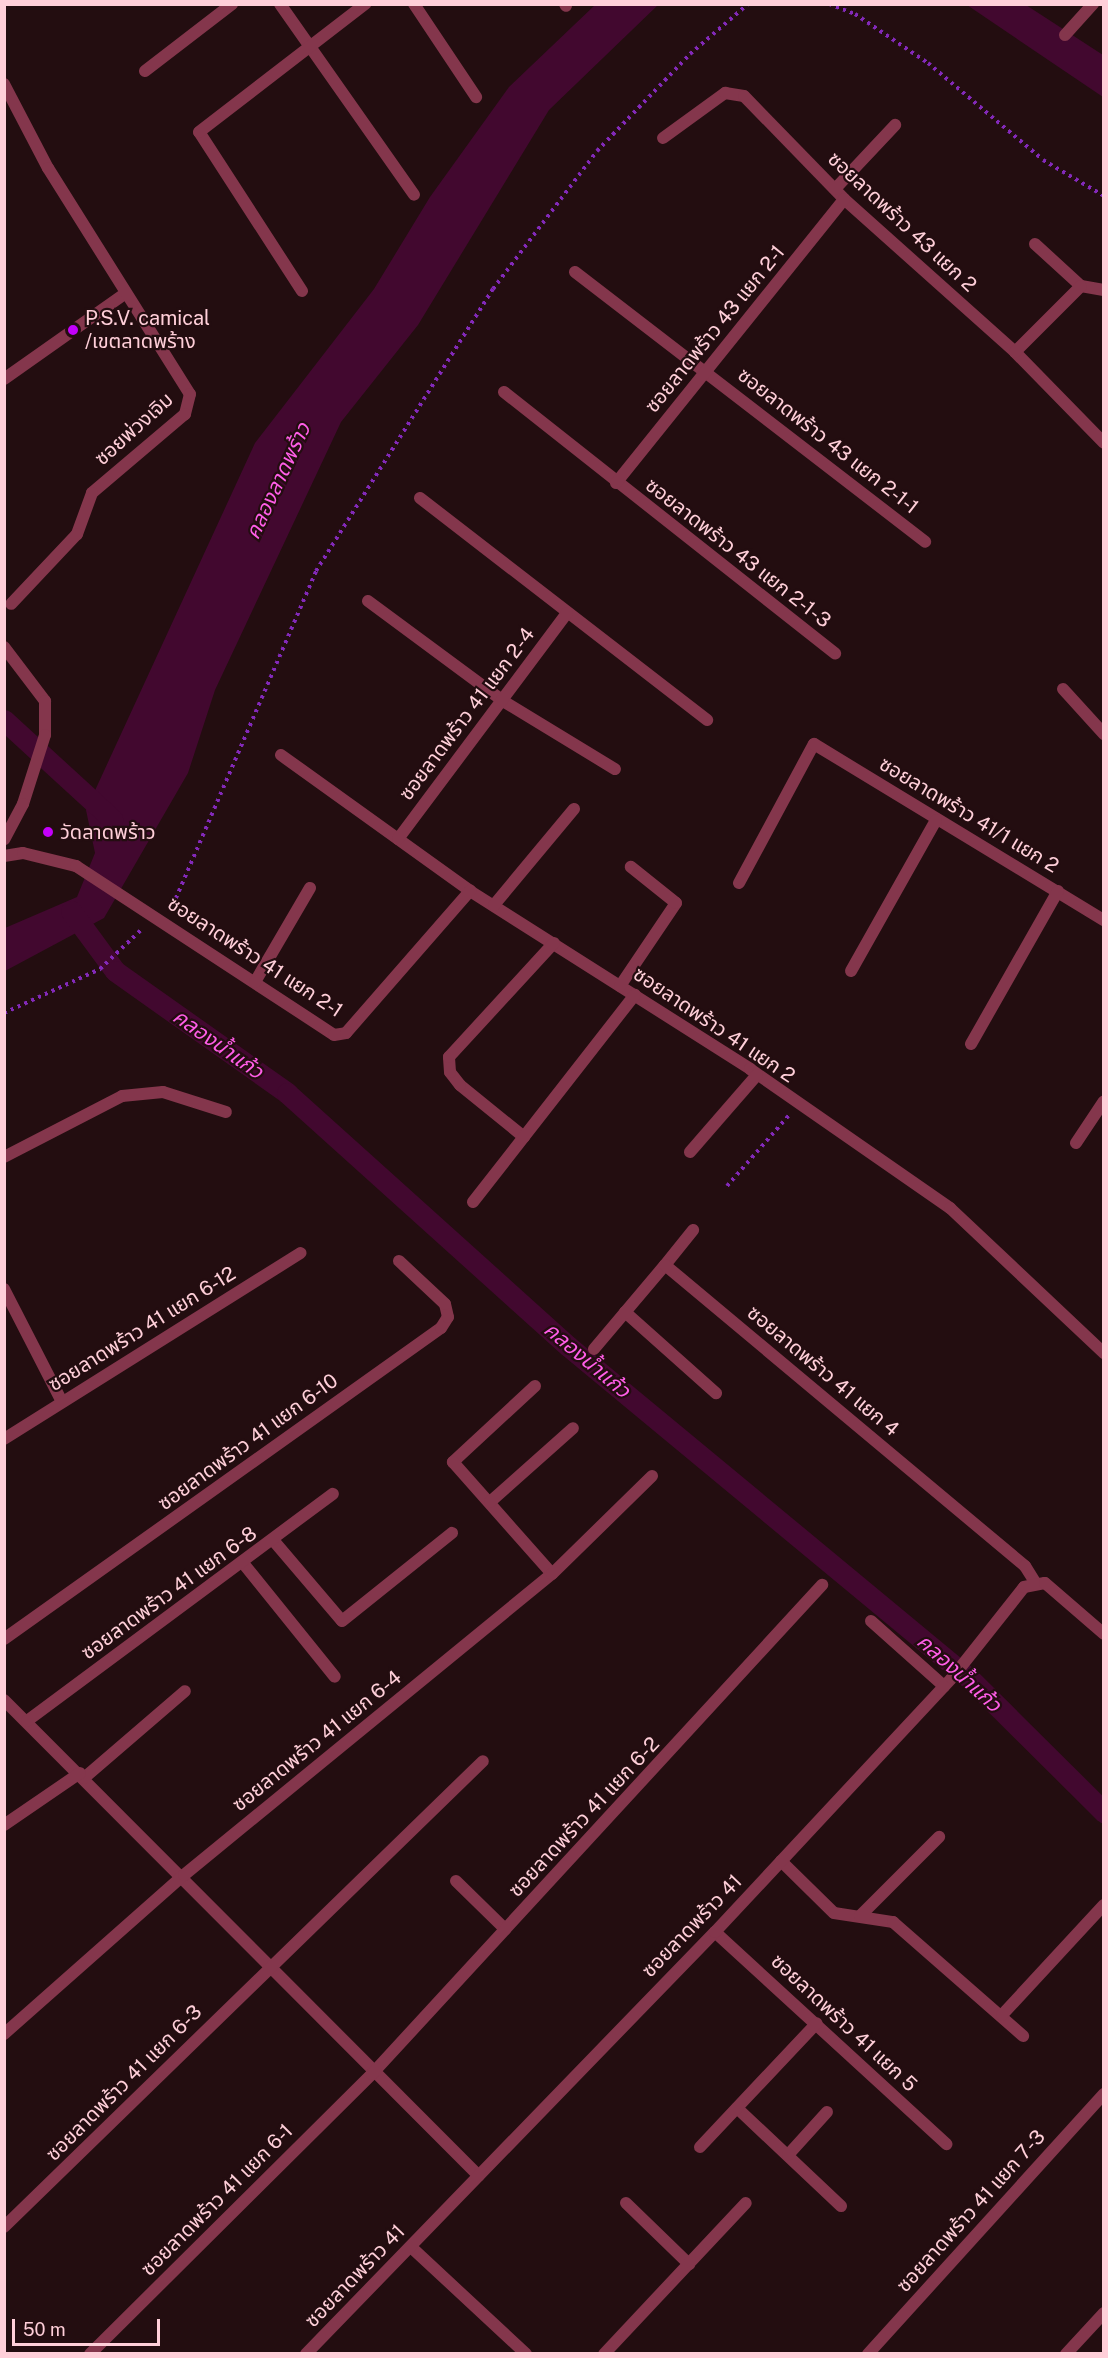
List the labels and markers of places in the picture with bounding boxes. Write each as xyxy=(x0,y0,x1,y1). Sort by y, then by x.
place label: P.S.V. camical /เขตลาดพร้าง xyxy=(85,306,211,353)
marker: P.S.V. camical /เขตลาดพร้าง xyxy=(66,323,80,337)
place label: วัดลาดพร้าว xyxy=(60,820,156,844)
marker: วัดลาดพร้าว xyxy=(41,825,55,839)

